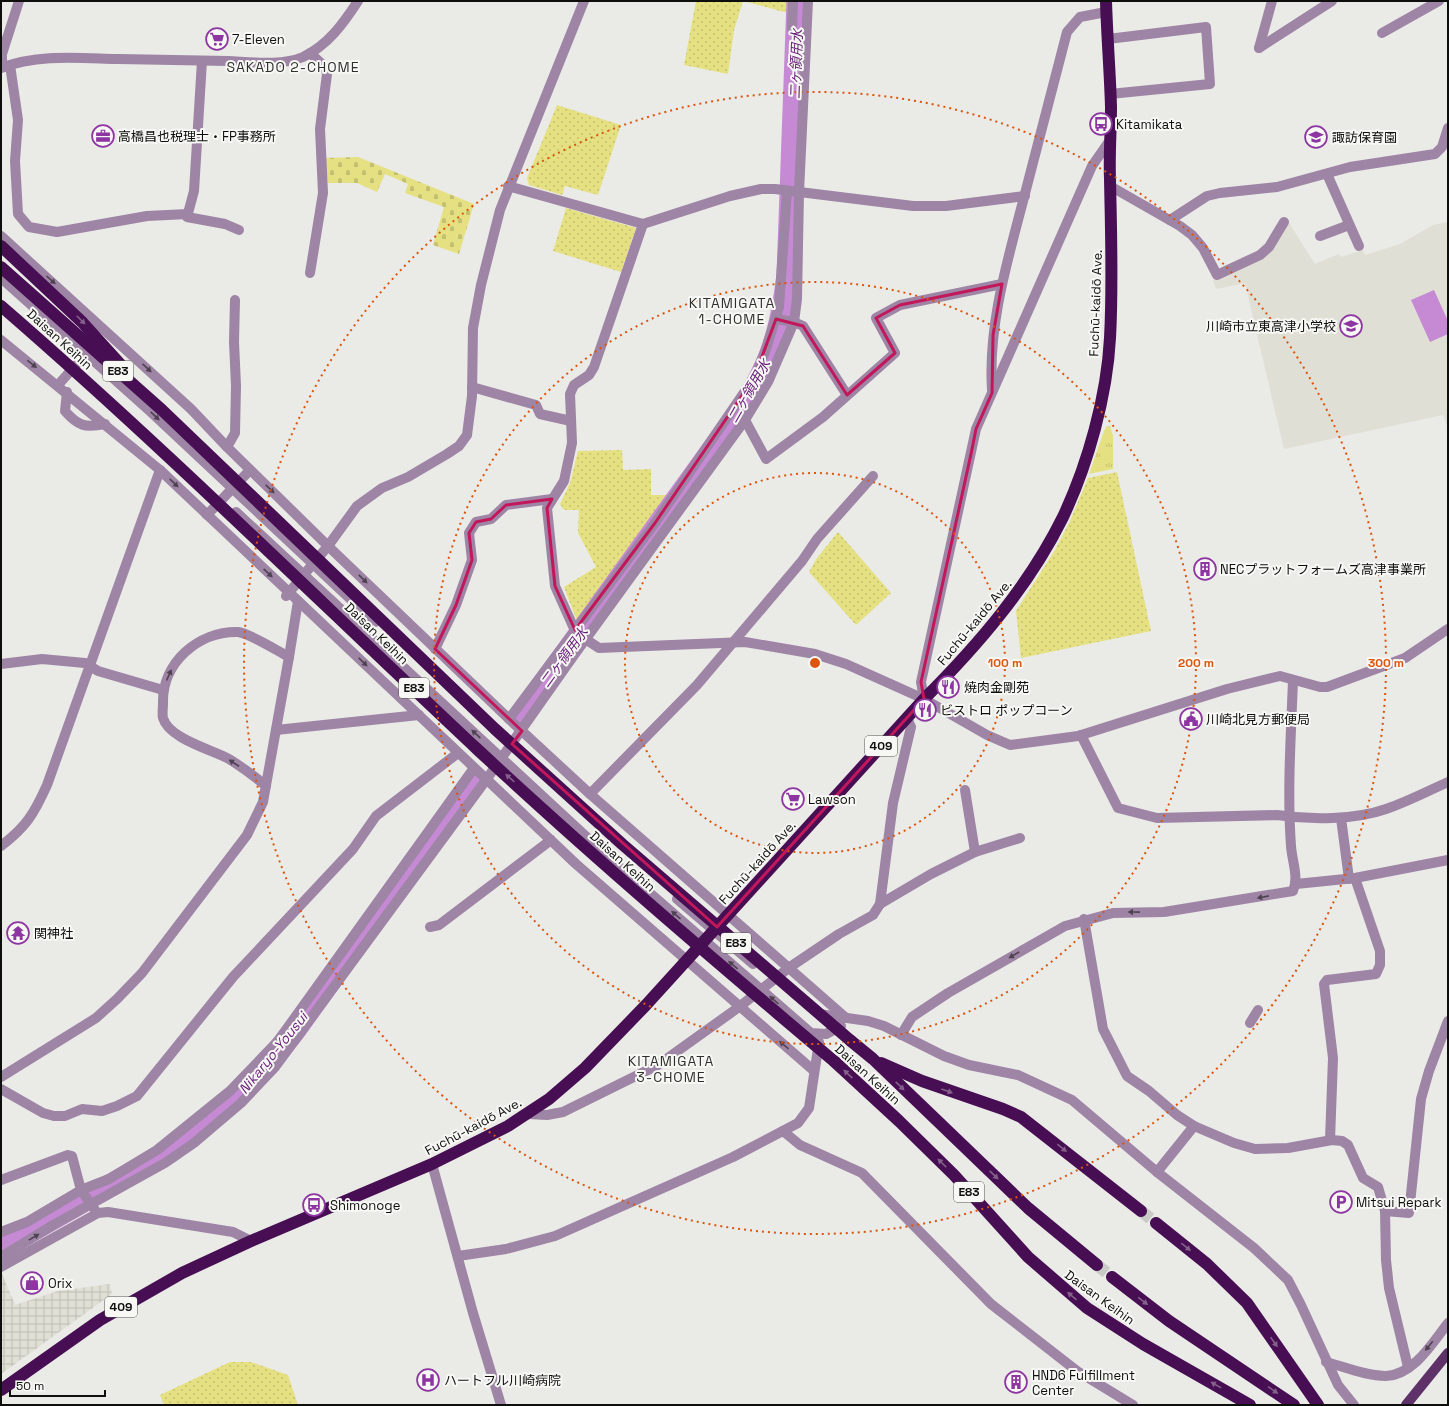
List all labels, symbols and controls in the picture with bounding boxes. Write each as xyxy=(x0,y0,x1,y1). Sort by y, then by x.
supermarket icon: 7-Eleven xyxy=(204,26,230,52)
water label: 二ヶ領用水 xyxy=(786,27,806,99)
place label: 7-Eleven xyxy=(232,31,285,48)
district label: SAKADO 2-CHOME xyxy=(226,58,360,76)
bus stop icon: Kitamikata xyxy=(1088,111,1114,137)
place label: Kitamikata xyxy=(1116,116,1183,133)
office icon: 高橋昌也税理士・FP事務所 xyxy=(90,123,116,149)
school or university icon: 諏訪保育園 xyxy=(1303,124,1329,150)
place label: 高橋昌也税理士・FP事務所 xyxy=(118,128,276,145)
place label: 諏訪保育園 xyxy=(1332,129,1397,146)
street label: Fuchū-kaidō Ave. xyxy=(1085,249,1106,357)
one-way arrow xyxy=(46,276,56,285)
district label: KITAMIGATA 1-CHOME xyxy=(689,294,775,328)
street label: Daisan Keihin xyxy=(23,305,96,373)
school or university icon: 川崎市立東高津小学校 xyxy=(1338,313,1364,339)
one-way arrow xyxy=(76,315,86,325)
place label: 川崎市立東高津小学校 xyxy=(1206,318,1336,335)
water label: 二ヶ領用水 xyxy=(724,354,775,426)
one-way arrow xyxy=(26,359,37,368)
road number: E83 xyxy=(103,361,133,381)
one-way arrow xyxy=(142,363,152,373)
one-way arrow xyxy=(151,411,160,420)
one-way arrow xyxy=(169,478,179,488)
one-way arrow xyxy=(265,484,275,494)
building icon: NECプラットフォームズ高津事業所 xyxy=(1192,556,1218,582)
place label: NECプラットフォームズ高津事業所 xyxy=(1220,561,1426,578)
one-way arrow xyxy=(263,568,273,577)
one-way arrow xyxy=(358,574,368,584)
street label: Fuchū-kaidō Ave. xyxy=(933,576,1015,669)
street label: Daisan Keihin xyxy=(341,599,412,668)
water label: 二ヶ領用水 xyxy=(536,622,593,691)
text: 100 m xyxy=(988,655,1022,671)
text: 200 m xyxy=(1178,655,1214,671)
text: 300 m xyxy=(1368,655,1404,671)
centre of rings xyxy=(808,656,822,670)
one-way arrow xyxy=(358,657,368,667)
one-way arrow xyxy=(166,670,172,681)
restaurant icon: 焼肉金剛苑 xyxy=(935,674,961,700)
road number: E83 xyxy=(399,678,429,698)
place label: 焼肉金剛苑 xyxy=(964,679,1029,696)
restaurant icon: ビストロ ポップコーン xyxy=(912,697,938,723)
place label: ビストロ ポップコーン xyxy=(940,702,1073,719)
public building icon: 川崎北見方郵便局 xyxy=(1178,706,1204,732)
place label: 川崎北見方郵便局 xyxy=(1206,711,1310,728)
one-way arrow xyxy=(471,729,481,738)
road number: 409 xyxy=(865,736,897,756)
one-way arrow xyxy=(229,759,239,767)
one-way arrow xyxy=(505,774,516,783)
supermarket icon: Lawson xyxy=(780,786,806,812)
place label: Lawson xyxy=(808,791,856,808)
street label: Fuchū-kaidō Ave. xyxy=(715,817,800,908)
street label: Daisan Keihin xyxy=(586,827,659,895)
one-way arrow xyxy=(1257,894,1269,900)
one-way arrow xyxy=(1127,909,1140,915)
one-way arrow xyxy=(670,911,681,920)
temple icon: 関神社 xyxy=(5,920,31,946)
place label: 関神社 xyxy=(34,925,73,942)
road number: E83 xyxy=(721,933,751,953)
one-way arrow xyxy=(1008,952,1020,959)
one-way arrow xyxy=(728,960,739,969)
one-way arrow xyxy=(768,995,779,1004)
water label: Nikaryo-Yousui xyxy=(235,1007,312,1097)
one-way arrow xyxy=(779,1040,789,1050)
street label: Daisan Keihin xyxy=(831,1040,904,1108)
district label: KITAMIGATA 3-CHOME xyxy=(628,1052,714,1086)
one-way arrow xyxy=(843,1069,853,1079)
one-way arrow xyxy=(895,1081,906,1090)
one-way arrow xyxy=(942,1088,954,1094)
street label: Fuchū-kaidō Ave. xyxy=(422,1094,525,1159)
one-way arrow xyxy=(1057,1144,1068,1153)
one-way arrow xyxy=(937,1158,947,1168)
one-way arrow xyxy=(989,1171,999,1180)
road number: E83 xyxy=(954,1182,984,1202)
parking icon: Mitsui Repark xyxy=(1328,1189,1354,1215)
bus stop icon: Shimonoge xyxy=(301,1192,327,1218)
place label: Mitsui Repark xyxy=(1356,1194,1441,1211)
place label: Shimonoge xyxy=(330,1197,400,1214)
one-way arrow xyxy=(28,1233,40,1240)
one-way arrow xyxy=(1181,1243,1192,1251)
street label: Daisan Keihin xyxy=(1061,1266,1138,1329)
shop icon: Orix xyxy=(19,1270,45,1296)
place label: Orix xyxy=(48,1275,73,1292)
one-way arrow xyxy=(1067,1291,1078,1300)
one-way arrow xyxy=(1137,1296,1148,1305)
road number: 409 xyxy=(105,1297,137,1317)
one-way arrow xyxy=(1270,1336,1278,1347)
one-way arrow xyxy=(1425,1341,1434,1352)
hospital icon: ハートフル川崎病院 xyxy=(415,1367,441,1393)
place label: HND6 Fulfillment Center xyxy=(1032,1367,1135,1399)
building icon: HND6 Fulfillment Center xyxy=(1003,1369,1029,1395)
scale bar xyxy=(10,1372,105,1398)
place label: ハートフル川崎病院 xyxy=(444,1372,561,1389)
text: 50 m xyxy=(16,1378,44,1394)
one-way arrow xyxy=(1210,1382,1222,1389)
one-way arrow xyxy=(1267,1387,1278,1394)

